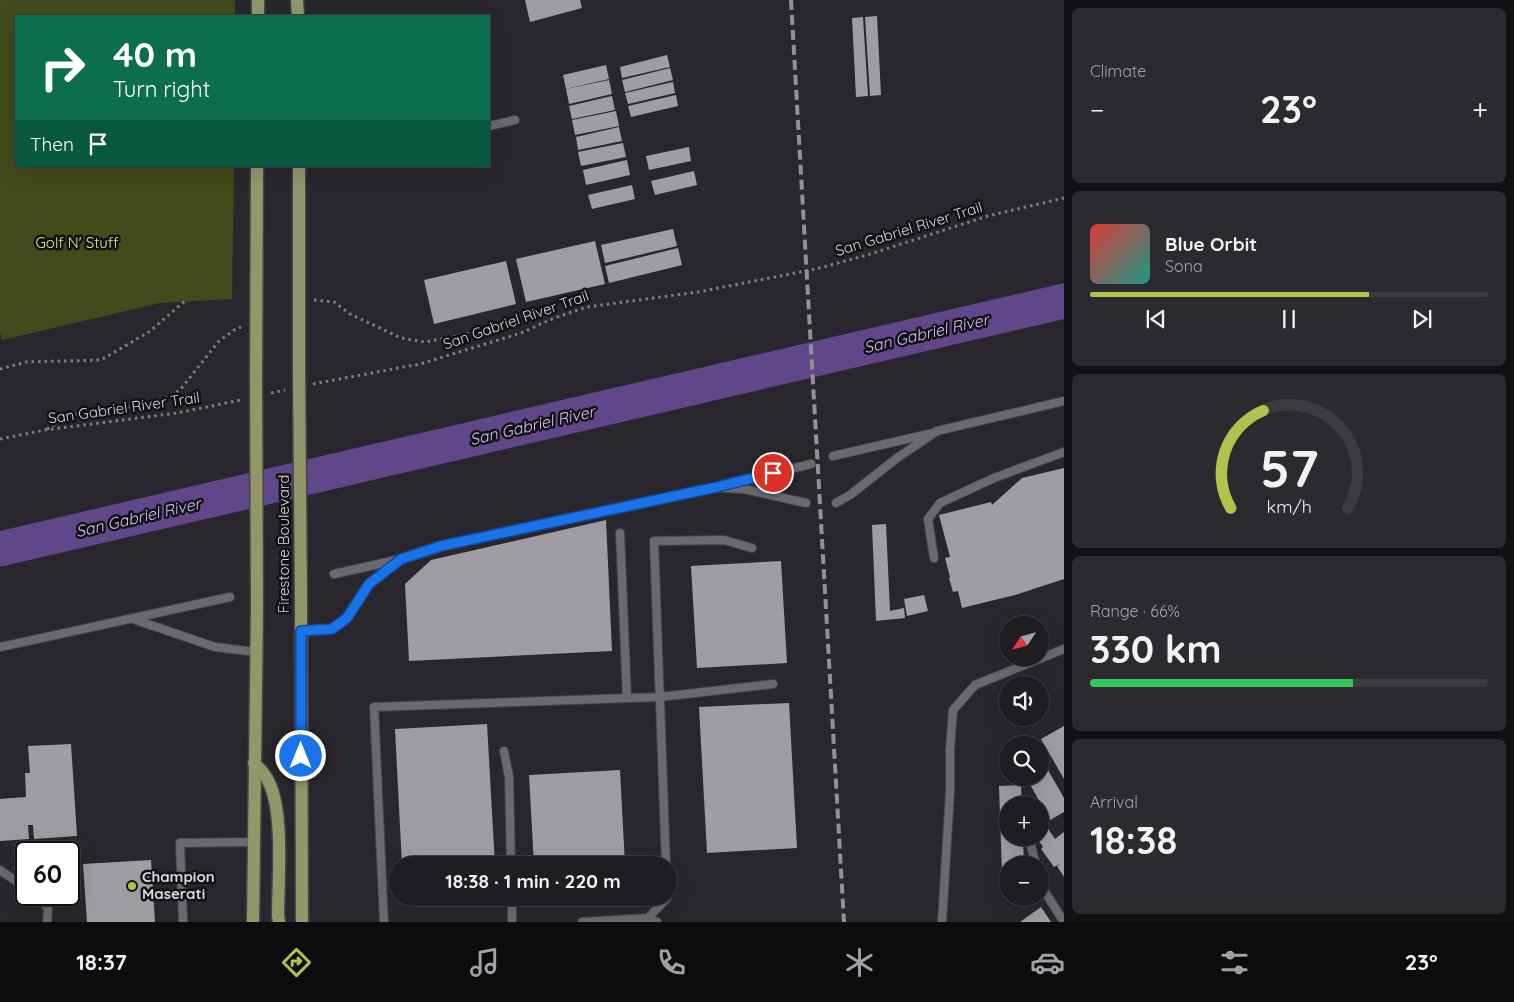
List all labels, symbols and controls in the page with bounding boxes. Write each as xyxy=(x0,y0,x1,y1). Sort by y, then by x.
text: 40 m xyxy=(113,32,197,76)
icon: right xyxy=(30,35,95,100)
text: Climate xyxy=(1090,61,1146,81)
text: Turn right xyxy=(113,75,210,103)
text: 23° xyxy=(1260,85,1317,133)
text: − xyxy=(1090,92,1105,127)
text: + xyxy=(1472,92,1488,127)
icon: arrive xyxy=(84,130,112,158)
text: Then xyxy=(30,132,74,156)
street label: San Gabriel River Trail xyxy=(833,197,985,260)
text: Blue Orbit xyxy=(1165,232,1257,256)
park label: Golf N' Stuff xyxy=(35,233,119,252)
text: Sona xyxy=(1165,256,1203,276)
street label: San Gabriel River Trail xyxy=(440,286,591,353)
icon: previous xyxy=(1142,305,1170,333)
icon: pause xyxy=(1275,305,1303,333)
icon: next xyxy=(1408,305,1436,333)
water label: San Gabriel River xyxy=(862,309,992,357)
street label: San Gabriel River Trail xyxy=(47,387,201,428)
water label: San Gabriel River xyxy=(468,401,598,449)
text: 57 xyxy=(1260,435,1318,500)
pin xyxy=(752,452,794,494)
icon: arrive xyxy=(759,459,787,487)
street label: Firestone Boulevard xyxy=(274,475,293,613)
water label: San Gabriel River xyxy=(74,493,204,541)
text: km/h xyxy=(1266,495,1312,517)
text: Range · 66% xyxy=(1090,601,1180,621)
north arrow xyxy=(999,616,1049,666)
map controls xyxy=(999,616,1049,906)
text: 330 km xyxy=(1090,625,1221,673)
button: sound xyxy=(999,676,1049,726)
position arrow xyxy=(274,729,326,781)
button: search xyxy=(999,736,1049,786)
text: Arrival xyxy=(1090,792,1138,812)
button: + xyxy=(999,796,1049,846)
text: 18:38 xyxy=(1090,816,1177,864)
speed limit sign: 60 xyxy=(15,841,80,906)
button: − xyxy=(999,856,1049,906)
place label: Champion Maserati xyxy=(142,867,215,903)
text: 18:38 · 1 min · 220 m xyxy=(445,869,621,893)
marker: Champion Maserati xyxy=(126,880,138,892)
icon: directions xyxy=(279,945,314,980)
icon: music xyxy=(467,945,502,980)
icon: phone xyxy=(654,945,689,980)
icon: climate xyxy=(842,945,877,980)
icon: car xyxy=(1030,945,1065,980)
icon: filters xyxy=(1217,945,1252,980)
text: 18:37 xyxy=(76,948,127,976)
text: 23° xyxy=(1405,948,1438,976)

